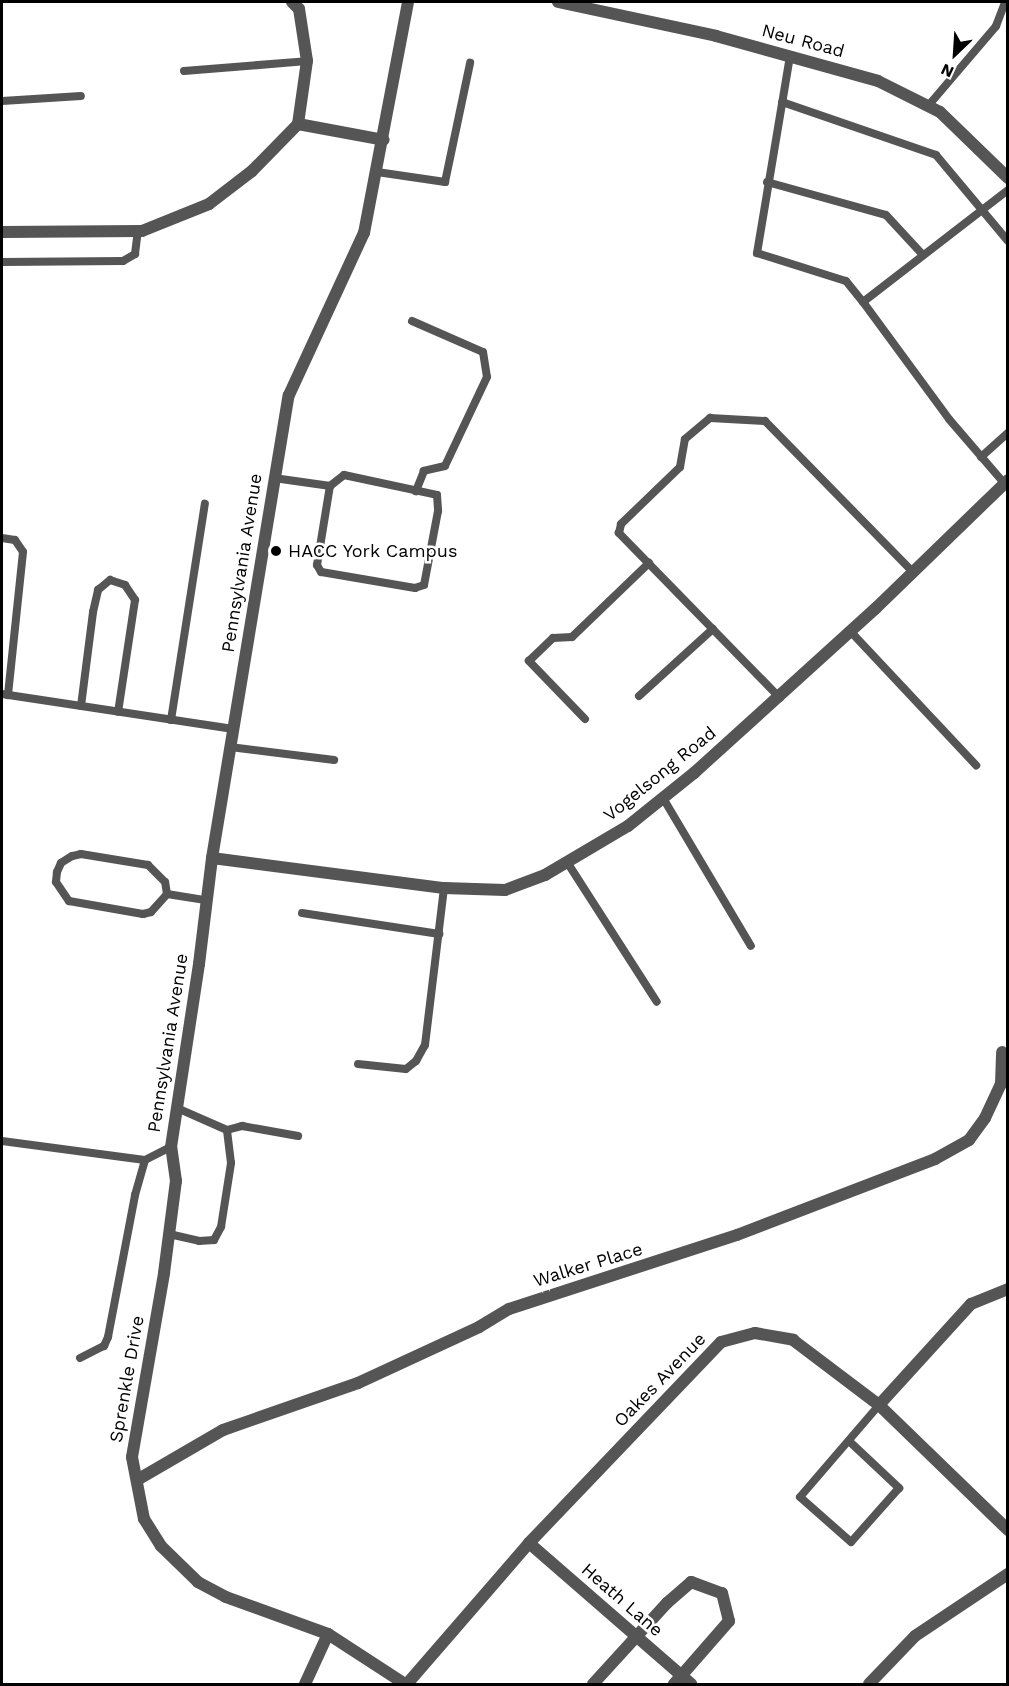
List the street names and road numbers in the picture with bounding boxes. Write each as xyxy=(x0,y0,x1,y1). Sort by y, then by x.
street label: Neu Road xyxy=(759,20,847,62)
street label: Pennsylvania Avenue xyxy=(217,471,267,655)
street label: Vogelsong Road xyxy=(600,722,720,826)
street label: Pennsylvania Avenue xyxy=(143,951,193,1135)
street label: Walker Place xyxy=(531,1238,645,1292)
street label: Sprenkle Drive xyxy=(105,1314,149,1444)
street label: Oakes Avenue xyxy=(609,1328,711,1432)
street label: Heath Lane xyxy=(577,1559,667,1641)

